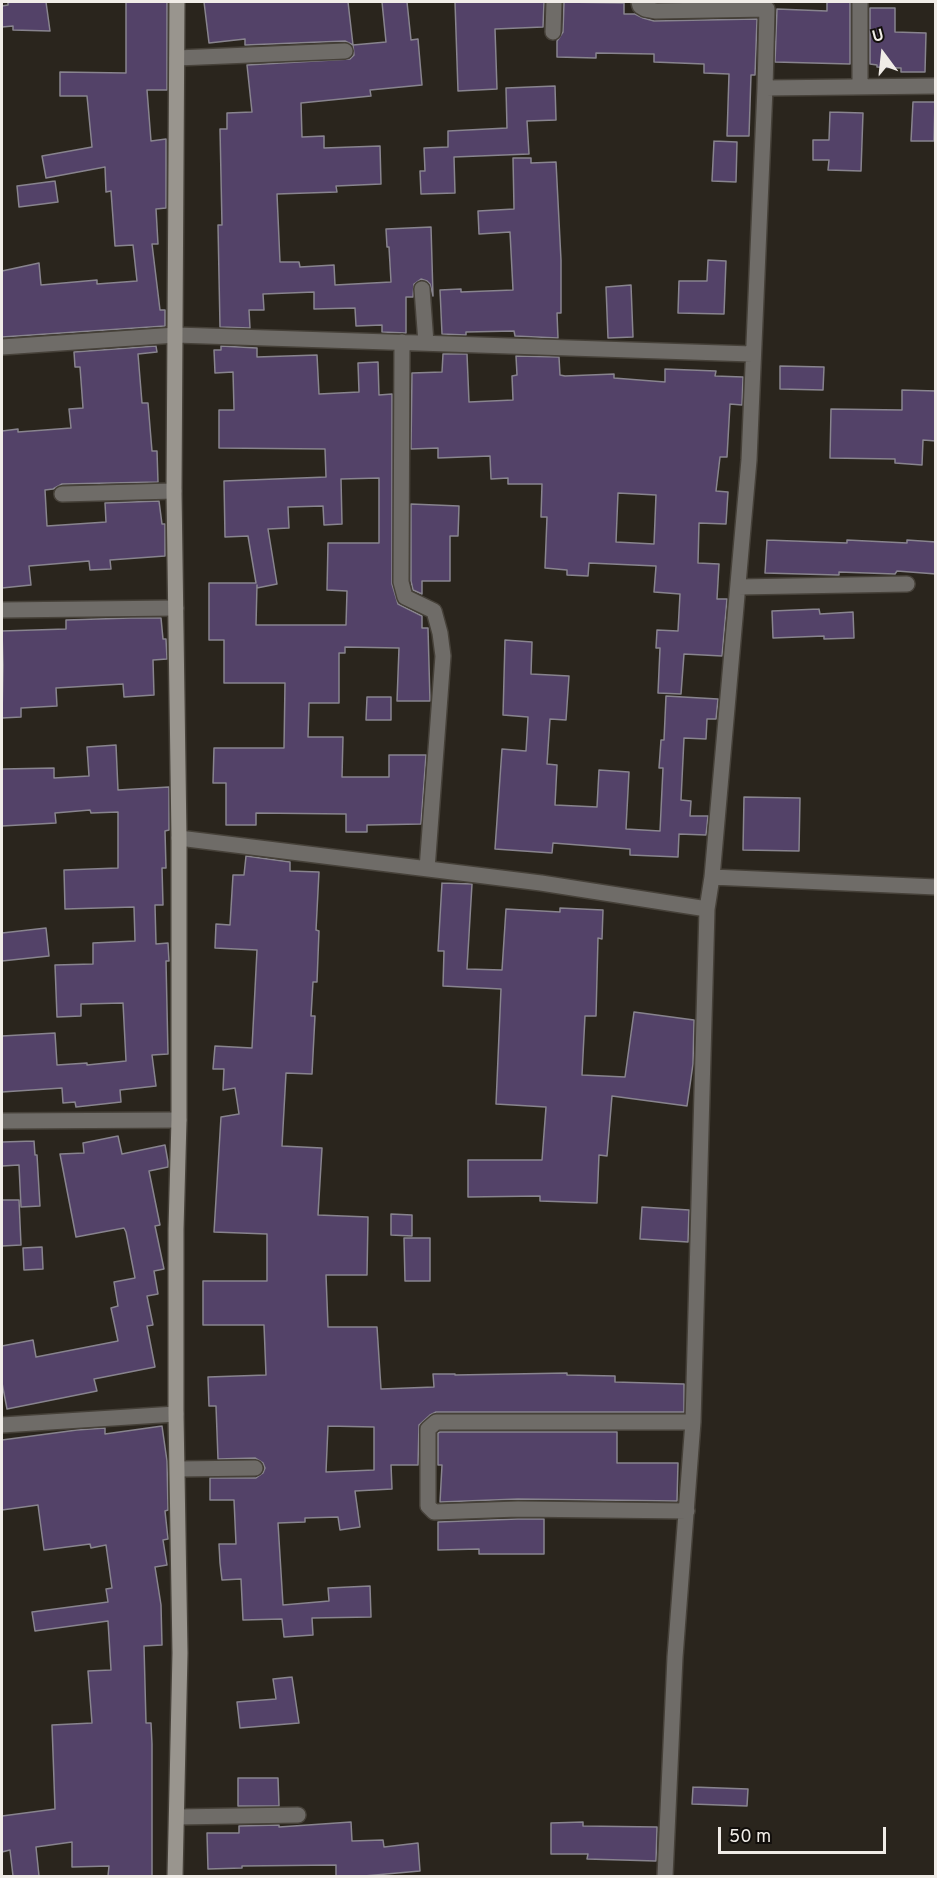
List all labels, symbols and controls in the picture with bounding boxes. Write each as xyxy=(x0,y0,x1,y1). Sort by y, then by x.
north arrow xyxy=(853,24,913,84)
text: U xyxy=(870,25,886,48)
scale bar xyxy=(721,1815,889,1853)
text: 50 m xyxy=(729,1826,771,1849)

